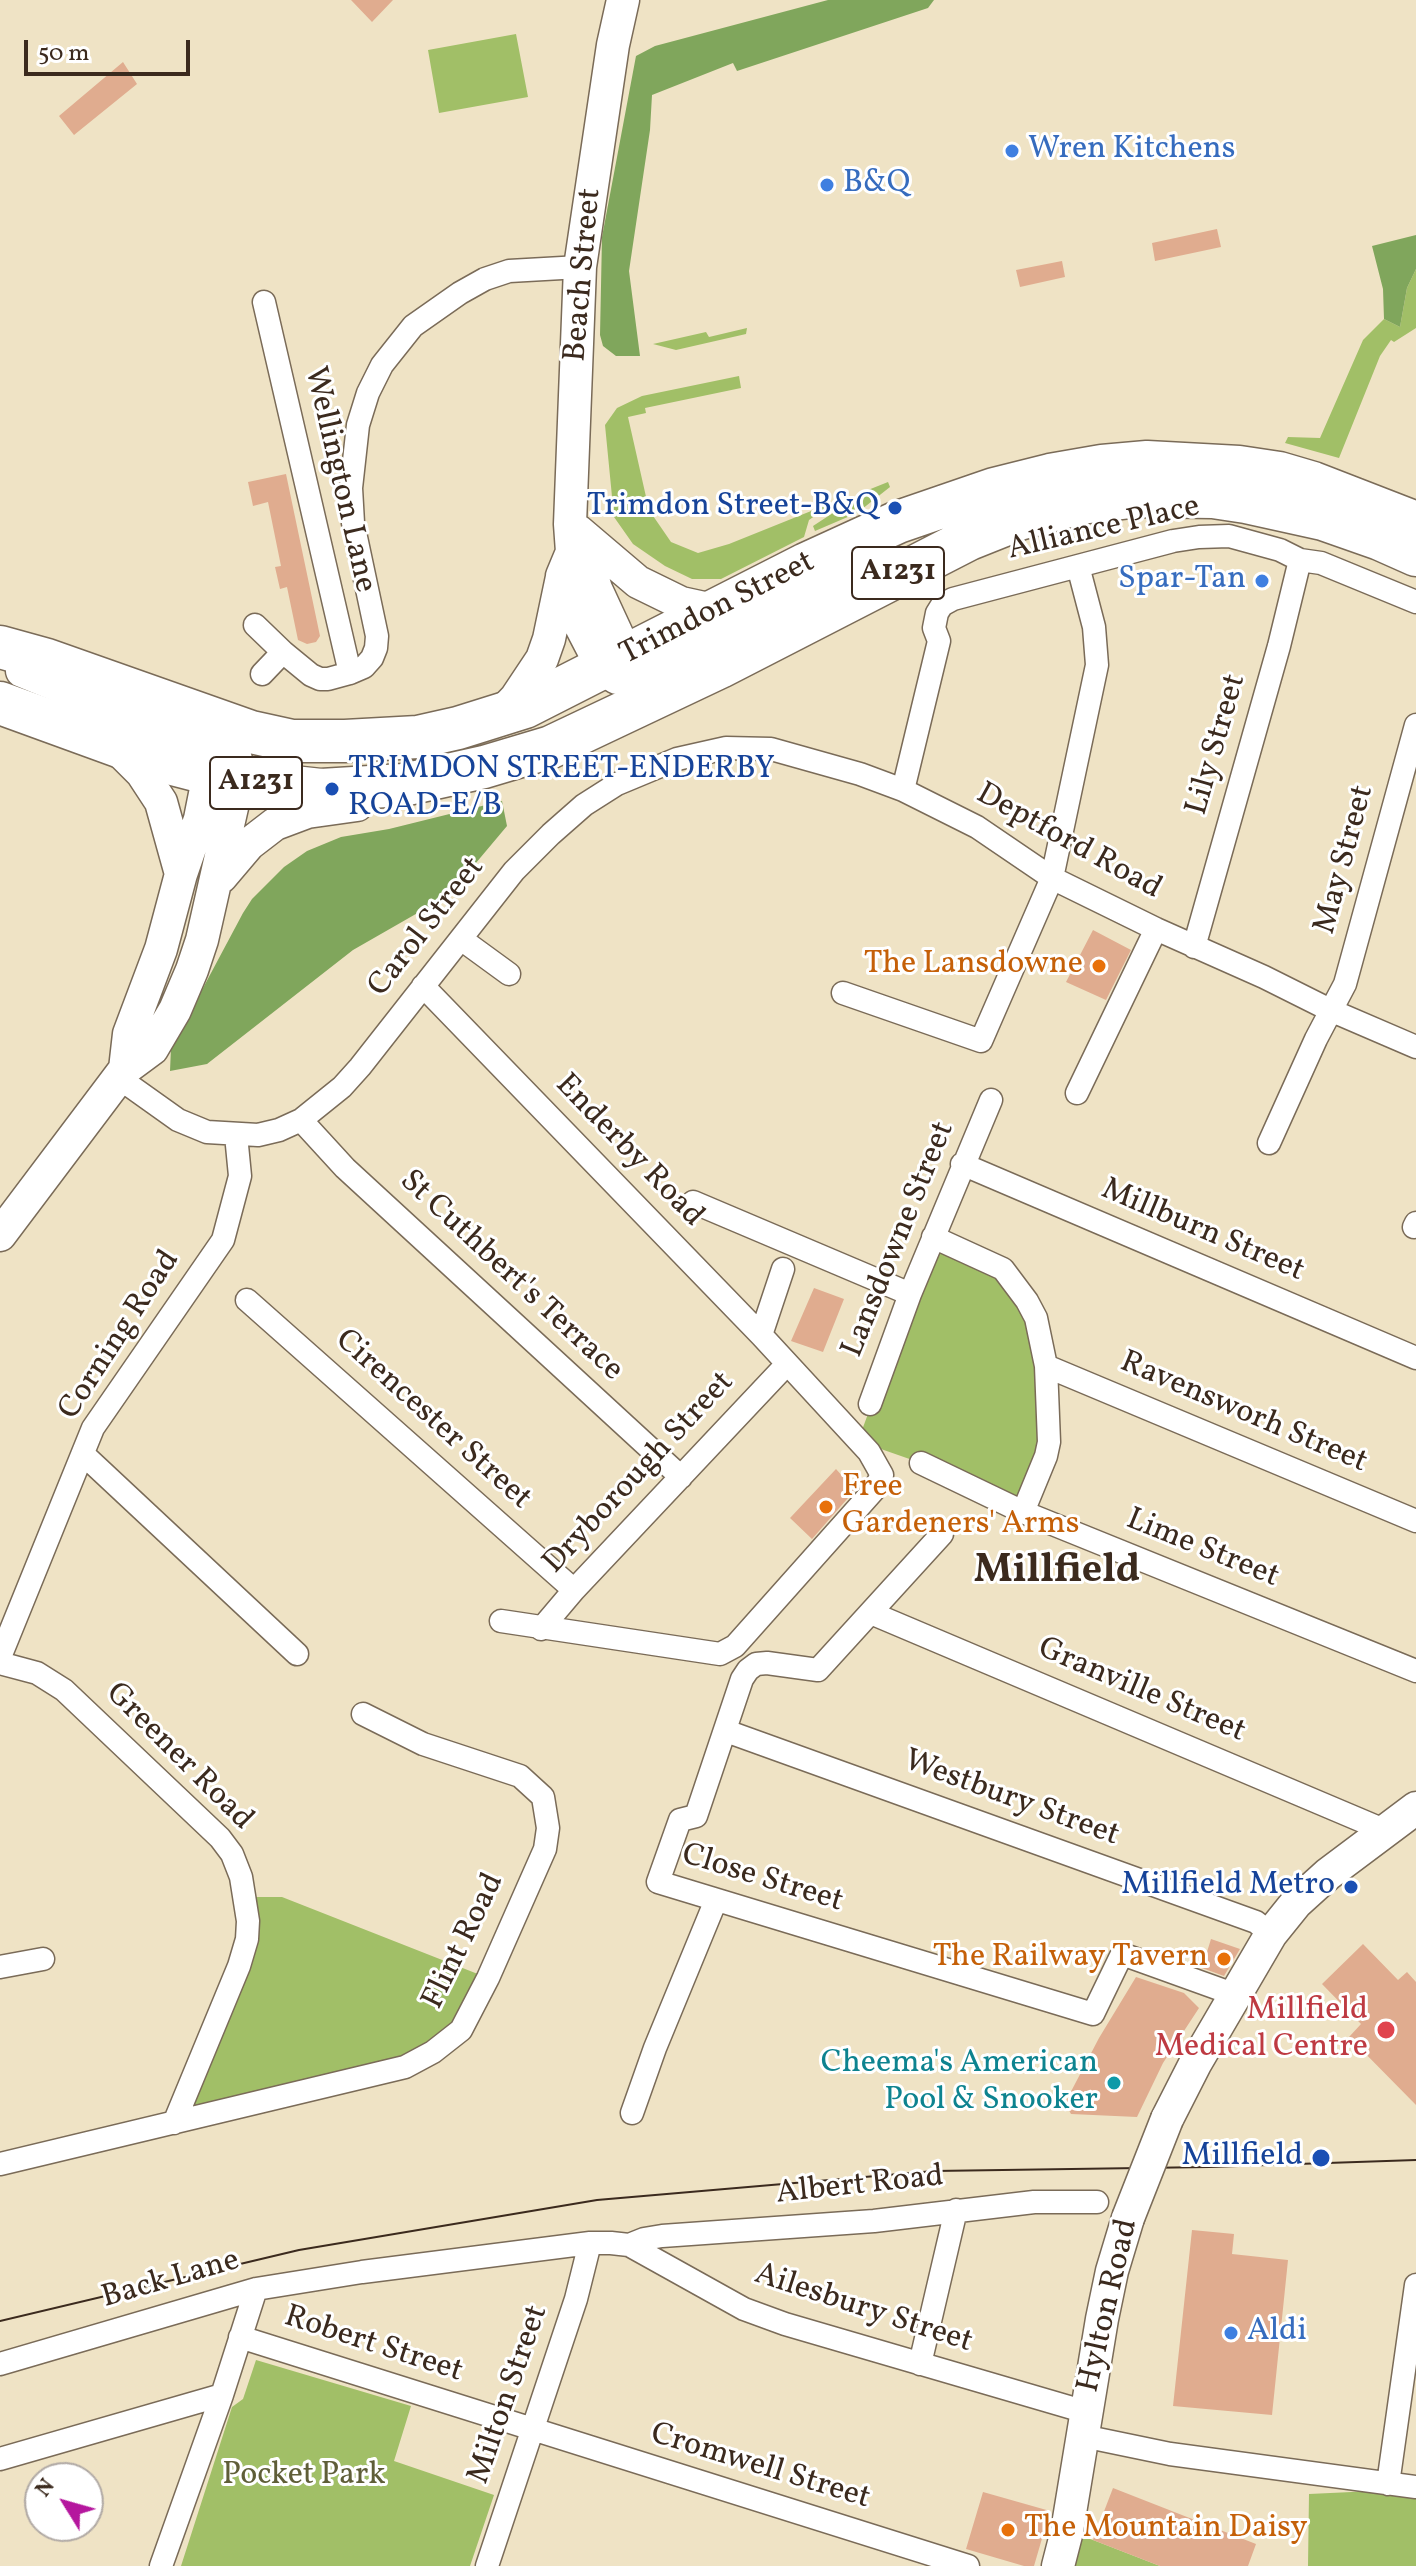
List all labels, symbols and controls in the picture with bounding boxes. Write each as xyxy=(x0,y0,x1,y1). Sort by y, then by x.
scale bar xyxy=(28,24,194,74)
text: 50 m xyxy=(38,37,90,71)
place label: Wren Kitchens xyxy=(1028,132,1235,170)
marker: Wren Kitchens xyxy=(1003,142,1021,160)
place label: B&Q xyxy=(843,166,910,204)
marker: B&Q xyxy=(818,176,836,194)
street label: Beach Street xyxy=(558,187,612,363)
street label: Wellington Lane xyxy=(293,363,383,597)
place label: Trimdon Street-B&Q xyxy=(587,489,879,527)
street label: Alliance Place xyxy=(1004,489,1204,571)
marker: Trimdon Street-B&Q xyxy=(886,499,904,517)
street label: Trimdon Street xyxy=(614,544,822,676)
road number: A1231 xyxy=(852,547,944,599)
place label: Spar-Tan xyxy=(1118,562,1246,600)
marker: Spar-Tan xyxy=(1253,572,1271,590)
street label: Lily Street xyxy=(1180,670,1256,820)
place label: TRIMDON STREET-ENDERBY ROAD-E/B xyxy=(348,752,775,827)
road number: A1231 xyxy=(210,757,302,809)
street label: Deptford Road xyxy=(969,776,1167,910)
marker: TRIMDON STREET-ENDERBY ROAD-E/B xyxy=(323,780,341,798)
street label: May Street xyxy=(1308,781,1384,939)
street label: Carol Street xyxy=(362,850,494,1006)
place label: The Lansdowne xyxy=(864,947,1083,985)
marker: The Lansdowne xyxy=(1090,957,1108,975)
street label: Enderby Road xyxy=(545,1067,711,1237)
street label: Lansdowne Street xyxy=(835,1117,965,1363)
street label: St Cuthbert's Terrace xyxy=(390,1163,630,1391)
street label: Millburn Street xyxy=(1095,1172,1309,1292)
street label: Corning Road xyxy=(52,1244,190,1428)
street label: Cirencester Street xyxy=(326,1323,538,1519)
street label: Ravensworh Street xyxy=(1114,1345,1372,1483)
street label: Dryborough Street xyxy=(536,1365,744,1583)
place label: Free Gardeners' Arms xyxy=(842,1470,1079,1545)
marker: Free Gardeners' Arms xyxy=(817,1498,835,1516)
street label: Lime Street xyxy=(1120,1502,1284,1598)
district label: Millfield xyxy=(974,1550,1140,1598)
street label: Granville Street xyxy=(1031,1631,1251,1753)
street label: Greener Road xyxy=(96,1676,260,1840)
street label: Westbury Street xyxy=(898,1743,1124,1857)
street label: Close Street xyxy=(677,1837,847,1923)
street label: Flint Road xyxy=(416,1868,514,2016)
place label: Millfield Metro xyxy=(1121,1868,1335,1906)
marker: Millfield Metro xyxy=(1342,1878,1360,1896)
place label: The Railway Tavern xyxy=(933,1940,1208,1978)
marker: The Railway Tavern xyxy=(1215,1950,1233,1968)
place label: Millfield Medical Centre xyxy=(1155,1993,1368,2068)
marker: Millfield Medical Centre xyxy=(1375,2019,1397,2041)
place label: Cheema's American Pool & Snooker xyxy=(821,2046,1098,2121)
marker: Cheema's American Pool & Snooker xyxy=(1105,2074,1123,2092)
place label: Millfield xyxy=(1182,2139,1303,2177)
marker: Millfield xyxy=(1310,2147,1332,2169)
street label: Albert Road xyxy=(774,2159,946,2215)
street label: Hylton Road xyxy=(1071,2216,1149,2396)
street label: Back Lane xyxy=(98,2243,244,2319)
street label: Ailesbury Street xyxy=(749,2257,977,2363)
street label: Robert Street xyxy=(279,2299,467,2393)
street label: Milton Street xyxy=(462,2301,558,2489)
place label: Aldi xyxy=(1247,2314,1307,2352)
marker: Aldi xyxy=(1222,2324,1240,2342)
street label: Cromwell Street xyxy=(646,2416,874,2520)
park label: Pocket Park xyxy=(222,2458,386,2496)
north arrow xyxy=(24,2462,104,2542)
text: N xyxy=(29,2473,63,2504)
place label: The Mountain Daisy xyxy=(1024,2511,1308,2549)
marker: The Mountain Daisy xyxy=(999,2521,1017,2539)

